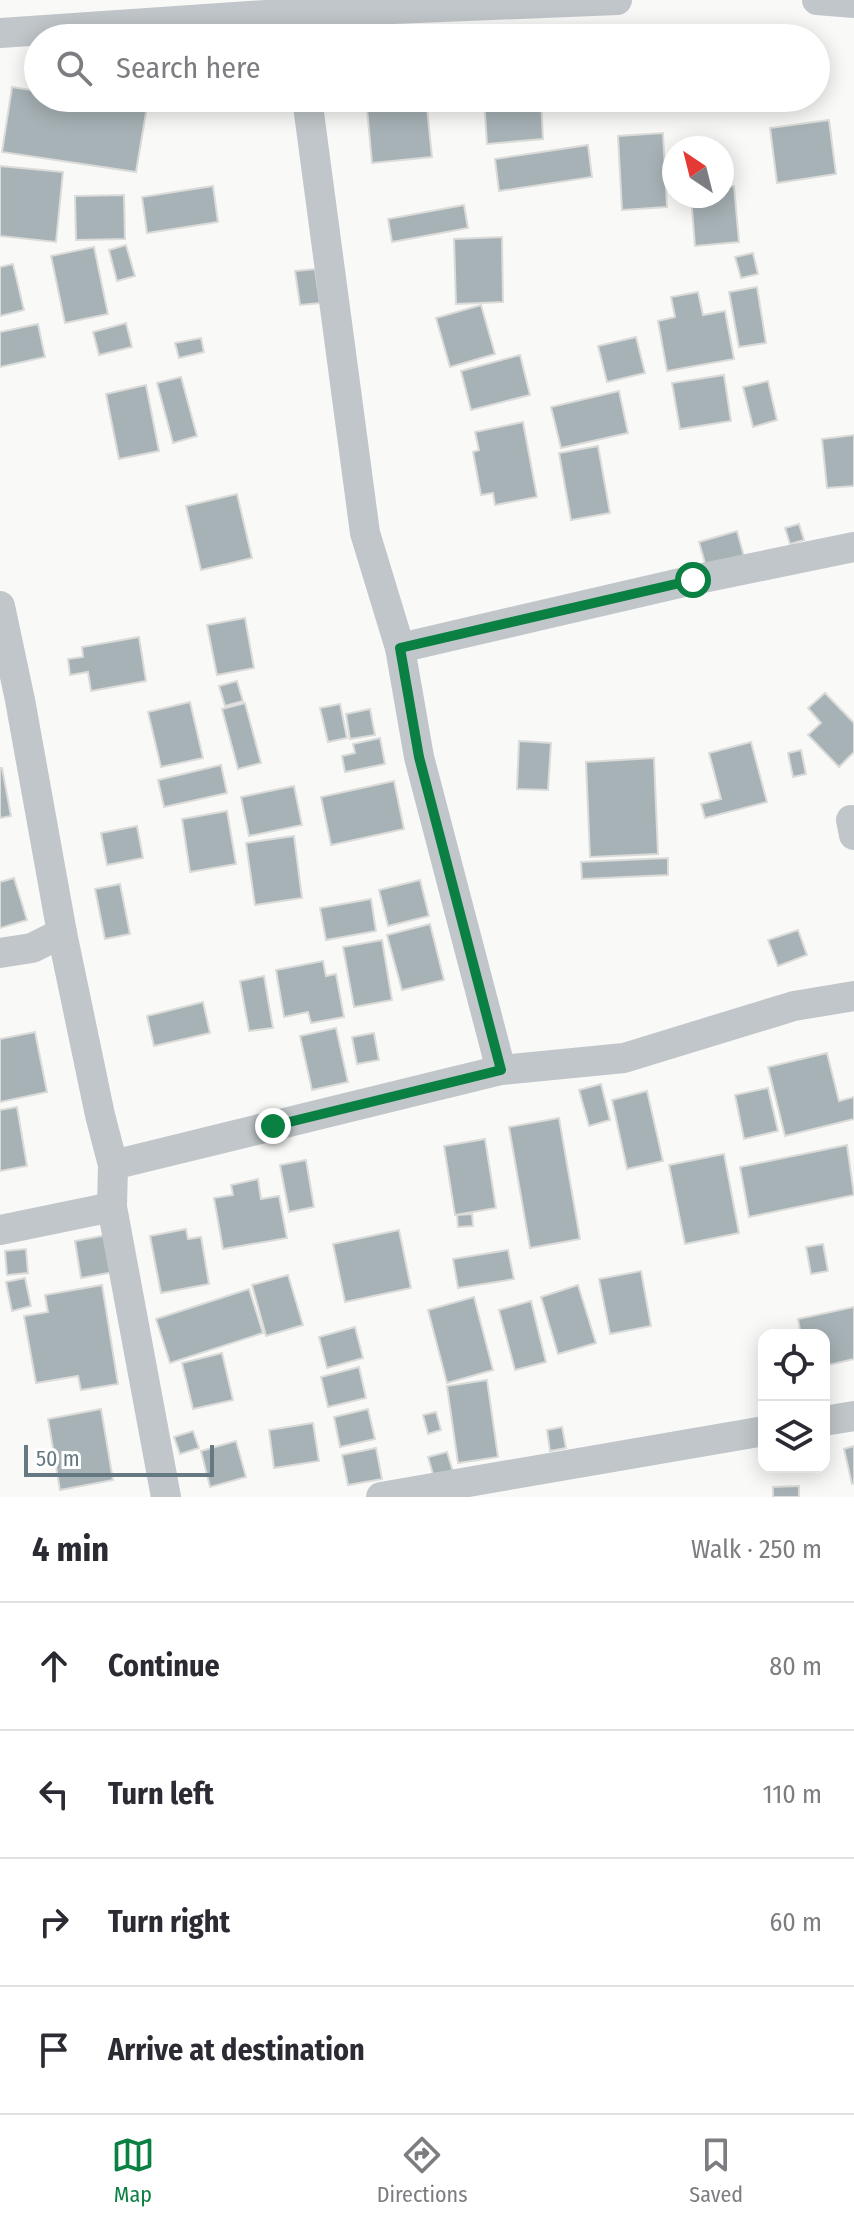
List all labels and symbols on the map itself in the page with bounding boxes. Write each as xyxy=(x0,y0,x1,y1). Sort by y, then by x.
north arrow xyxy=(662,136,734,208)
route start xyxy=(675,562,711,598)
route end xyxy=(255,1108,291,1144)
scale bar xyxy=(24,1441,214,1477)

